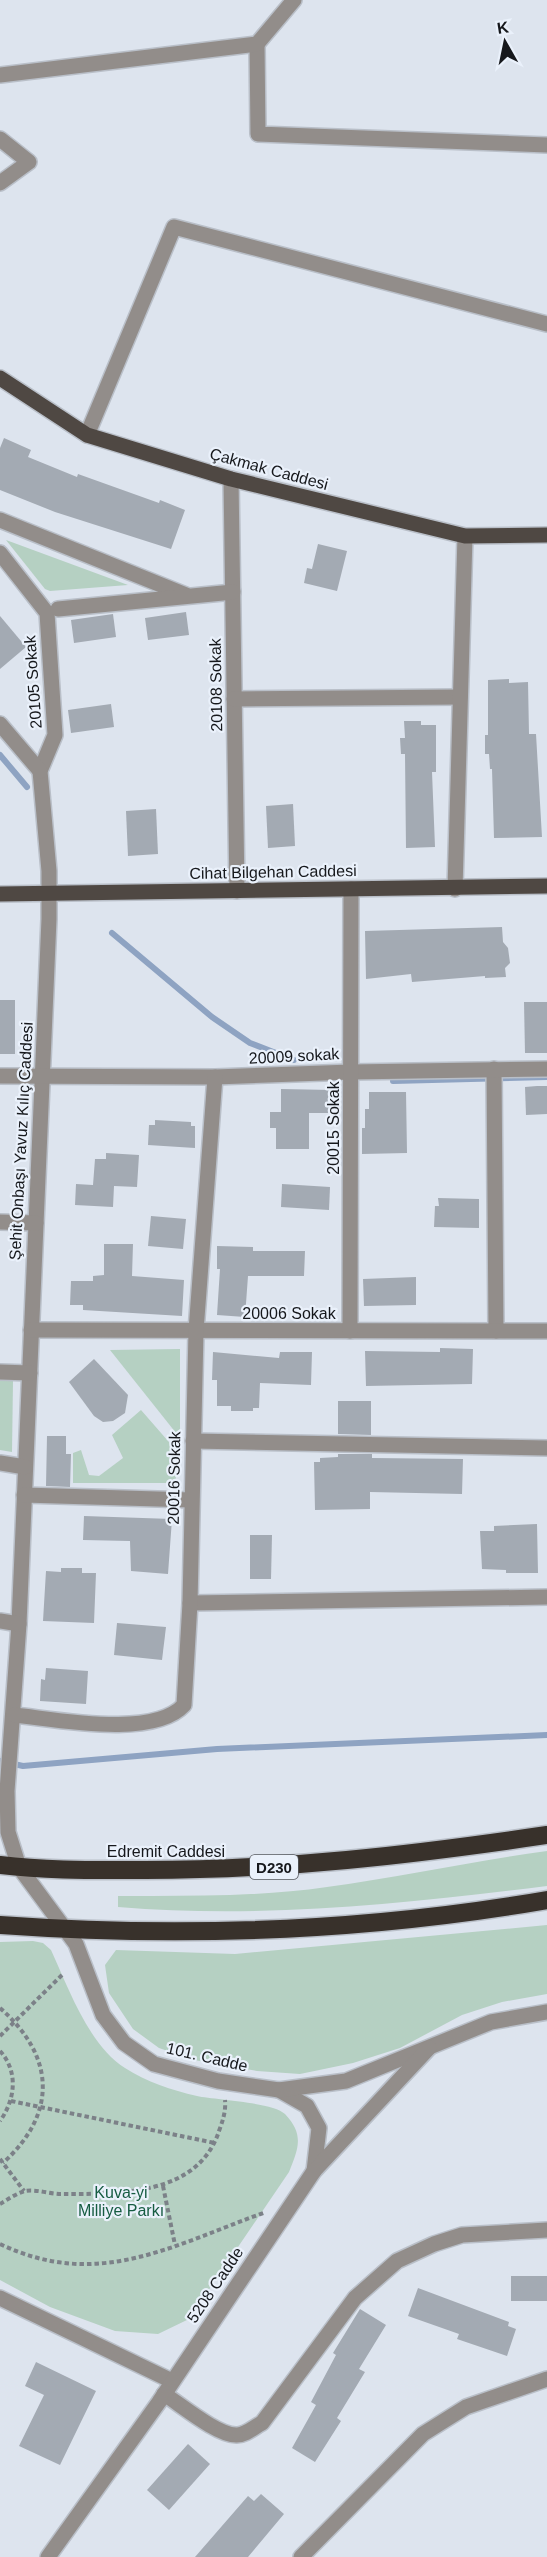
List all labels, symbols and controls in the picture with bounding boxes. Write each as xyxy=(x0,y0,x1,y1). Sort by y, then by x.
north arrow xyxy=(475,12,535,72)
text: K xyxy=(496,18,510,37)
street label: Çakmak Caddesi xyxy=(208,445,330,493)
street label: 20105 Sokak xyxy=(21,634,45,729)
street label: 20108 Sokak xyxy=(207,637,225,732)
street label: Cihat Bilgehan Caddesi xyxy=(189,862,357,882)
street label: Şehit Onbaşı Yavuz Kılıç Caddesi xyxy=(6,1021,36,1261)
street label: 20009 sokak xyxy=(248,1045,341,1067)
street label: 20015 Sokak xyxy=(325,1080,342,1175)
street label: 20006 Sokak xyxy=(242,1305,337,1322)
street label: 20016 Sokak xyxy=(165,1430,183,1525)
street label: Edremit Caddesi xyxy=(107,1843,225,1860)
road number: D230 xyxy=(250,1855,298,1879)
street label: 101. Cadde xyxy=(165,2039,249,2075)
park label: Kuva-yi Milliye Parkı xyxy=(78,2184,164,2219)
street label: 5208 Cadde xyxy=(184,2244,246,2326)

